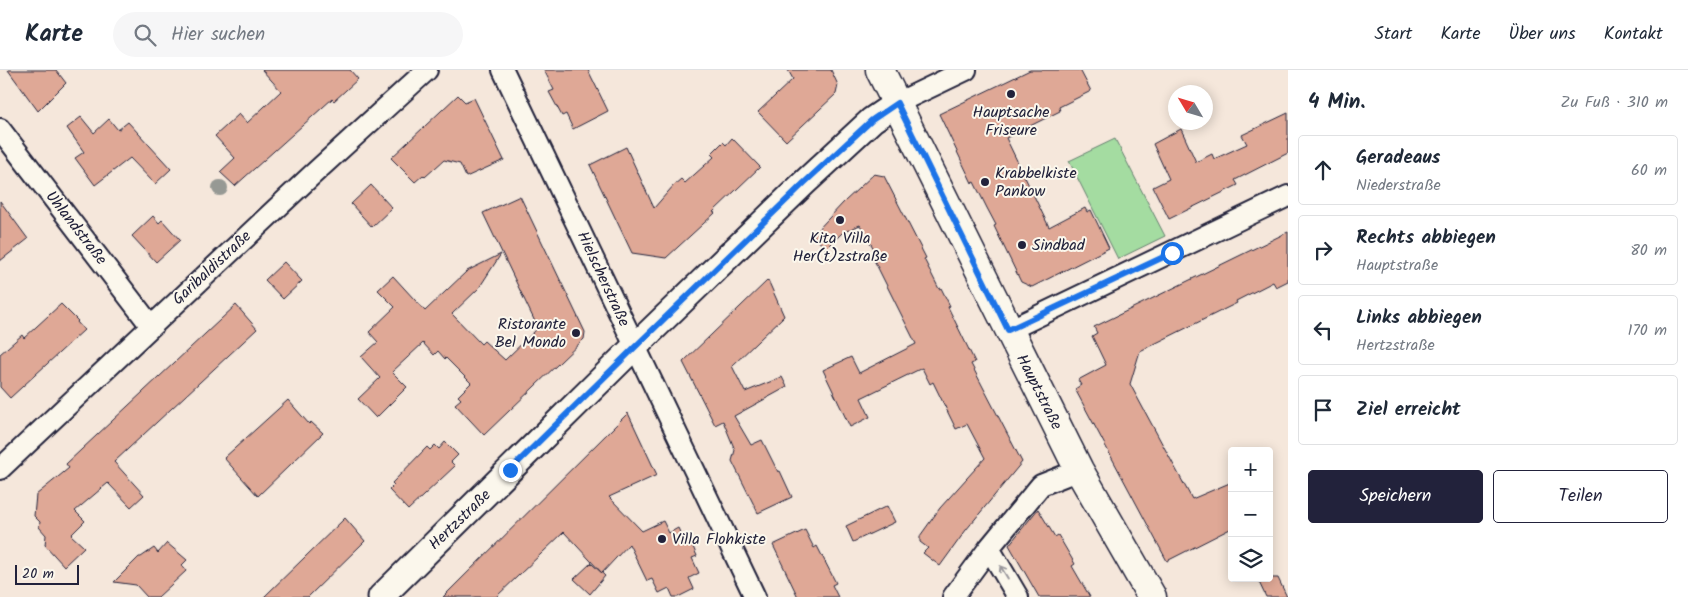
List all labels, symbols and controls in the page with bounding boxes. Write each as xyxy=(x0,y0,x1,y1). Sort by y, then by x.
search box xyxy=(113,12,463,57)
text: Karte xyxy=(25,15,83,54)
text: Hier suchen xyxy=(171,20,265,50)
text: Start xyxy=(1374,20,1412,49)
text: Karte xyxy=(1440,20,1480,49)
text: Über uns xyxy=(1508,20,1576,49)
text: Kontakt xyxy=(1604,20,1663,49)
icon: search xyxy=(131,21,159,49)
north arrow xyxy=(1168,85,1213,130)
text: 4 Min. xyxy=(1308,86,1365,119)
marker: Hauptsache Friseure xyxy=(1005,88,1017,100)
text: Zu Fuß · 310 m xyxy=(1561,90,1668,115)
place label: Hauptsache Friseure xyxy=(973,100,1049,143)
text: Geradeaus xyxy=(1356,143,1441,173)
icon: ahead xyxy=(1309,156,1337,184)
text: 60 m xyxy=(1631,158,1667,183)
place label: Krabbelkiste Pankow xyxy=(995,161,1077,204)
text: Niederstraße xyxy=(1356,173,1441,198)
marker: Krabbelkiste Pankow xyxy=(979,176,991,188)
street label: Uhlandstraße xyxy=(39,185,113,271)
marker: Kita Villa Her(t)zstraße xyxy=(834,214,846,226)
text: Rechts abbiegen xyxy=(1356,223,1496,253)
street label: Garibaldistraße xyxy=(167,225,257,311)
place label: Kita Villa Her(t)zstraße xyxy=(793,226,887,269)
street label: Hielscherstraße xyxy=(570,227,636,331)
place label: Sindbad xyxy=(1032,233,1086,258)
icon: right xyxy=(1309,236,1337,264)
text: 80 m xyxy=(1630,238,1667,263)
marker: Sindbad xyxy=(1016,239,1028,251)
route start xyxy=(1161,242,1184,265)
text: Hauptstraße xyxy=(1356,253,1438,278)
text: Links abbiegen xyxy=(1356,303,1482,333)
place label: Ristorante Bel Mondo xyxy=(495,312,566,355)
icon: left xyxy=(1309,316,1337,344)
text: 170 m xyxy=(1627,318,1667,343)
marker: Ristorante Bel Mondo xyxy=(570,327,582,339)
text: Hertzstraße xyxy=(1356,333,1435,358)
street label: Hauptstraße xyxy=(1009,350,1069,434)
text: Ziel erreicht xyxy=(1356,395,1461,425)
icon: arrive xyxy=(1309,396,1337,424)
map controls xyxy=(1228,447,1273,582)
button: + xyxy=(1228,447,1273,492)
route end xyxy=(499,459,522,482)
button: Speichern xyxy=(1308,470,1483,523)
button: Teilen xyxy=(1493,470,1668,523)
street label: Hertzstraße xyxy=(423,484,497,556)
button: − xyxy=(1228,492,1273,537)
place label: Villa Flohkiste xyxy=(672,527,766,552)
marker: Villa Flohkiste xyxy=(656,533,668,545)
button: layers xyxy=(1228,537,1273,582)
scale bar xyxy=(15,562,79,585)
text: 20 m xyxy=(22,563,54,585)
one-way arrow xyxy=(998,566,1008,580)

